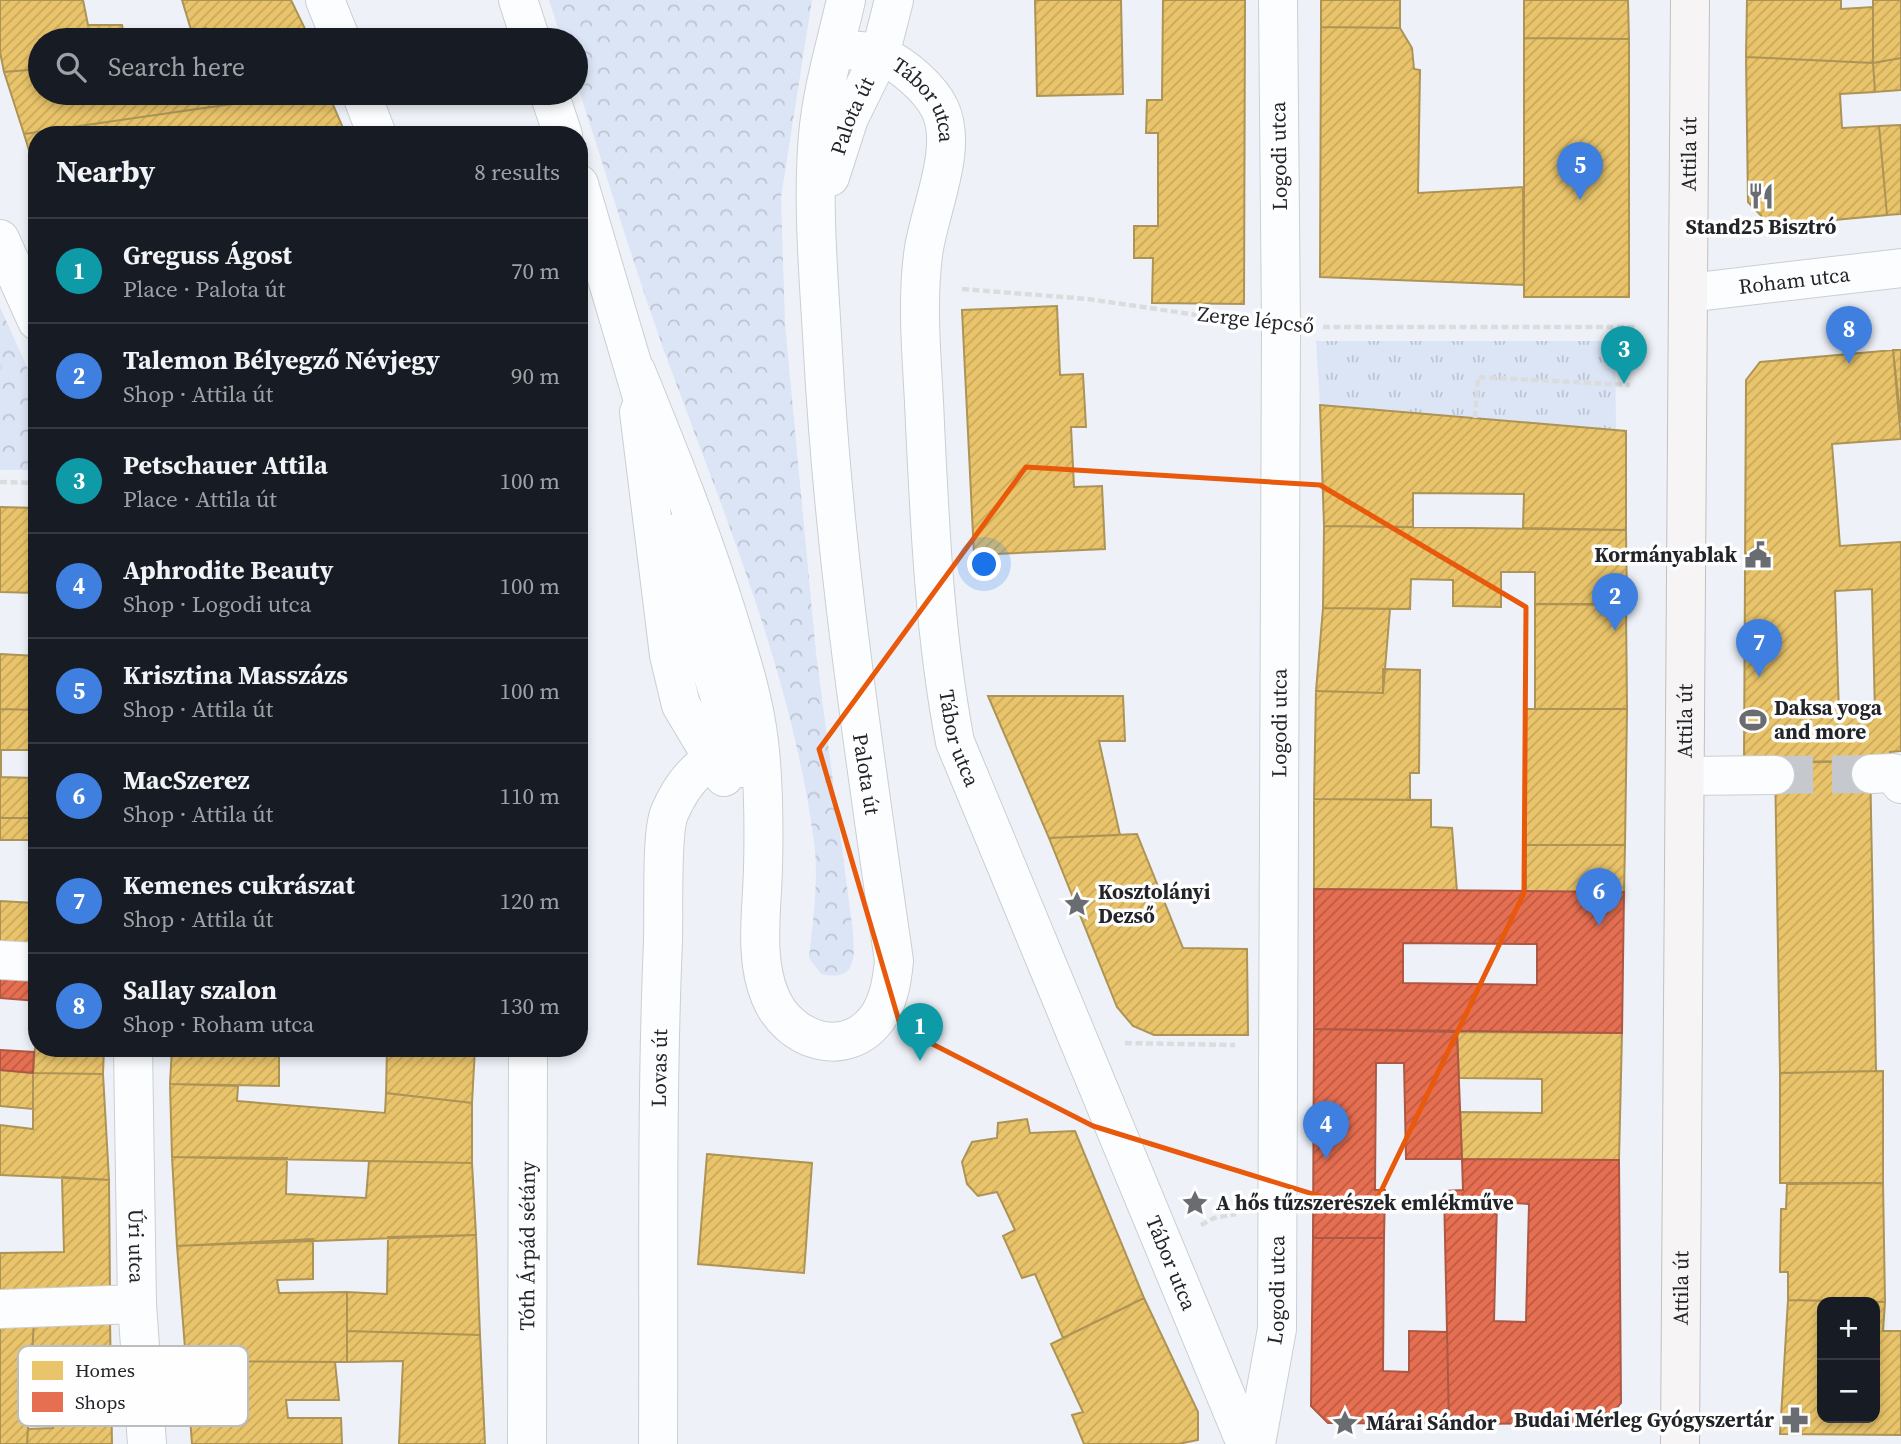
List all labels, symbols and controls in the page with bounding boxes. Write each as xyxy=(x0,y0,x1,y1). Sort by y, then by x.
search box xyxy=(28,28,588,105)
icon: search xyxy=(52,48,90,86)
text: Search here xyxy=(108,49,245,85)
street label: Tábor utca xyxy=(887,50,961,143)
street label: Palota út xyxy=(823,72,881,159)
street label: Logodi utca xyxy=(1263,101,1294,211)
street label: Attila út xyxy=(1674,117,1703,191)
pin: 5 xyxy=(1557,142,1603,200)
text: Nearby xyxy=(56,151,155,192)
text: 8 results xyxy=(474,156,560,188)
restaurant icon: Stand25 Bisztró xyxy=(1746,181,1776,211)
place label: Stand25 Bisztró xyxy=(1686,212,1837,241)
text: Greguss Ágost xyxy=(123,237,292,273)
text: 1 xyxy=(73,255,85,287)
text: 70 m xyxy=(511,255,560,287)
street label: Roham utca xyxy=(1737,259,1852,301)
text: Place · Palota út xyxy=(123,273,285,305)
street label: Zerge lépcső xyxy=(1196,299,1316,340)
pin: 8 xyxy=(1826,306,1872,364)
pin: 3 xyxy=(1601,326,1647,384)
text: Talemon Bélyegző Névjegy xyxy=(123,342,440,378)
text: 2 xyxy=(73,360,85,392)
text: 90 m xyxy=(511,360,560,392)
text: Shop · Attila út xyxy=(123,378,273,410)
text: Petschauer Attila xyxy=(123,447,328,483)
text: 3 xyxy=(73,465,85,497)
text: 100 m xyxy=(499,465,560,497)
text: Place · Attila út xyxy=(123,483,277,515)
place label: Kormányablak xyxy=(1594,540,1737,569)
public building icon: Kormányablak xyxy=(1743,540,1773,570)
your location xyxy=(967,547,1001,581)
text: Aphrodite Beauty xyxy=(123,552,333,588)
text: 4 xyxy=(73,570,85,602)
text: 100 m xyxy=(499,570,560,602)
pin: 2 xyxy=(1592,573,1638,631)
text: Shop · Logodi utca xyxy=(123,588,312,620)
pin: 7 xyxy=(1736,619,1782,677)
text: Krisztina Masszázs xyxy=(123,657,348,693)
street label: Logodi utca xyxy=(1264,668,1294,778)
text: 5 xyxy=(73,675,85,707)
text: 100 m xyxy=(499,675,560,707)
street label: Attila út xyxy=(1670,684,1699,758)
street label: Tábor utca xyxy=(932,688,987,791)
text: Shop · Attila út xyxy=(123,693,273,725)
place label: Daksa yoga and more xyxy=(1774,693,1883,746)
sports icon: Daksa yoga and more xyxy=(1738,705,1768,735)
street label: Palota út xyxy=(846,731,887,817)
text: MacSzerez xyxy=(123,762,250,798)
text: 6 xyxy=(73,780,85,812)
text: 110 m xyxy=(499,780,560,812)
text: Shop · Attila út xyxy=(123,798,273,830)
text: Kemenes cukrászat xyxy=(123,867,355,903)
pin: 6 xyxy=(1576,868,1622,926)
place label: Kosztolányi Dezső xyxy=(1098,877,1211,930)
text: 7 xyxy=(73,885,85,917)
text: 120 m xyxy=(499,885,560,917)
place icon: Kosztolányi Dezső xyxy=(1062,889,1092,919)
text: Shop · Attila út xyxy=(123,903,273,935)
text: Sallay szalon xyxy=(123,972,277,1008)
text: 8 xyxy=(73,990,85,1022)
text: 130 m xyxy=(499,990,560,1022)
pin: 1 xyxy=(897,1003,943,1061)
text: Shop · Roham utca xyxy=(123,1008,314,1040)
street label: Lovas út xyxy=(644,1028,674,1107)
pin: 4 xyxy=(1303,1101,1349,1159)
street label: Tóth Árpád sétány xyxy=(512,1161,542,1331)
place icon: A hős tűzszerészek emlékműve xyxy=(1180,1188,1210,1218)
place label: A hős tűzszerészek emlékműve xyxy=(1216,1188,1514,1217)
street label: Úri utca xyxy=(122,1208,152,1284)
street label: Tábor utca xyxy=(1139,1211,1204,1315)
street label: Logodi utca xyxy=(1259,1235,1291,1347)
street label: Attila út xyxy=(1666,1251,1695,1325)
map controls xyxy=(1817,1297,1880,1423)
button: + xyxy=(1817,1297,1880,1360)
legend xyxy=(18,1346,248,1426)
text: Homes xyxy=(75,1357,135,1383)
button: − xyxy=(1817,1360,1880,1423)
text: Shops xyxy=(75,1389,126,1415)
place label: Budai Mérleg Gyógyszertár xyxy=(1514,1405,1774,1434)
pharmacy icon: Budai Mérleg Gyógyszertár xyxy=(1780,1405,1810,1435)
place icon: Márai Sándor xyxy=(1330,1408,1360,1438)
place label: Márai Sándor xyxy=(1366,1408,1497,1437)

